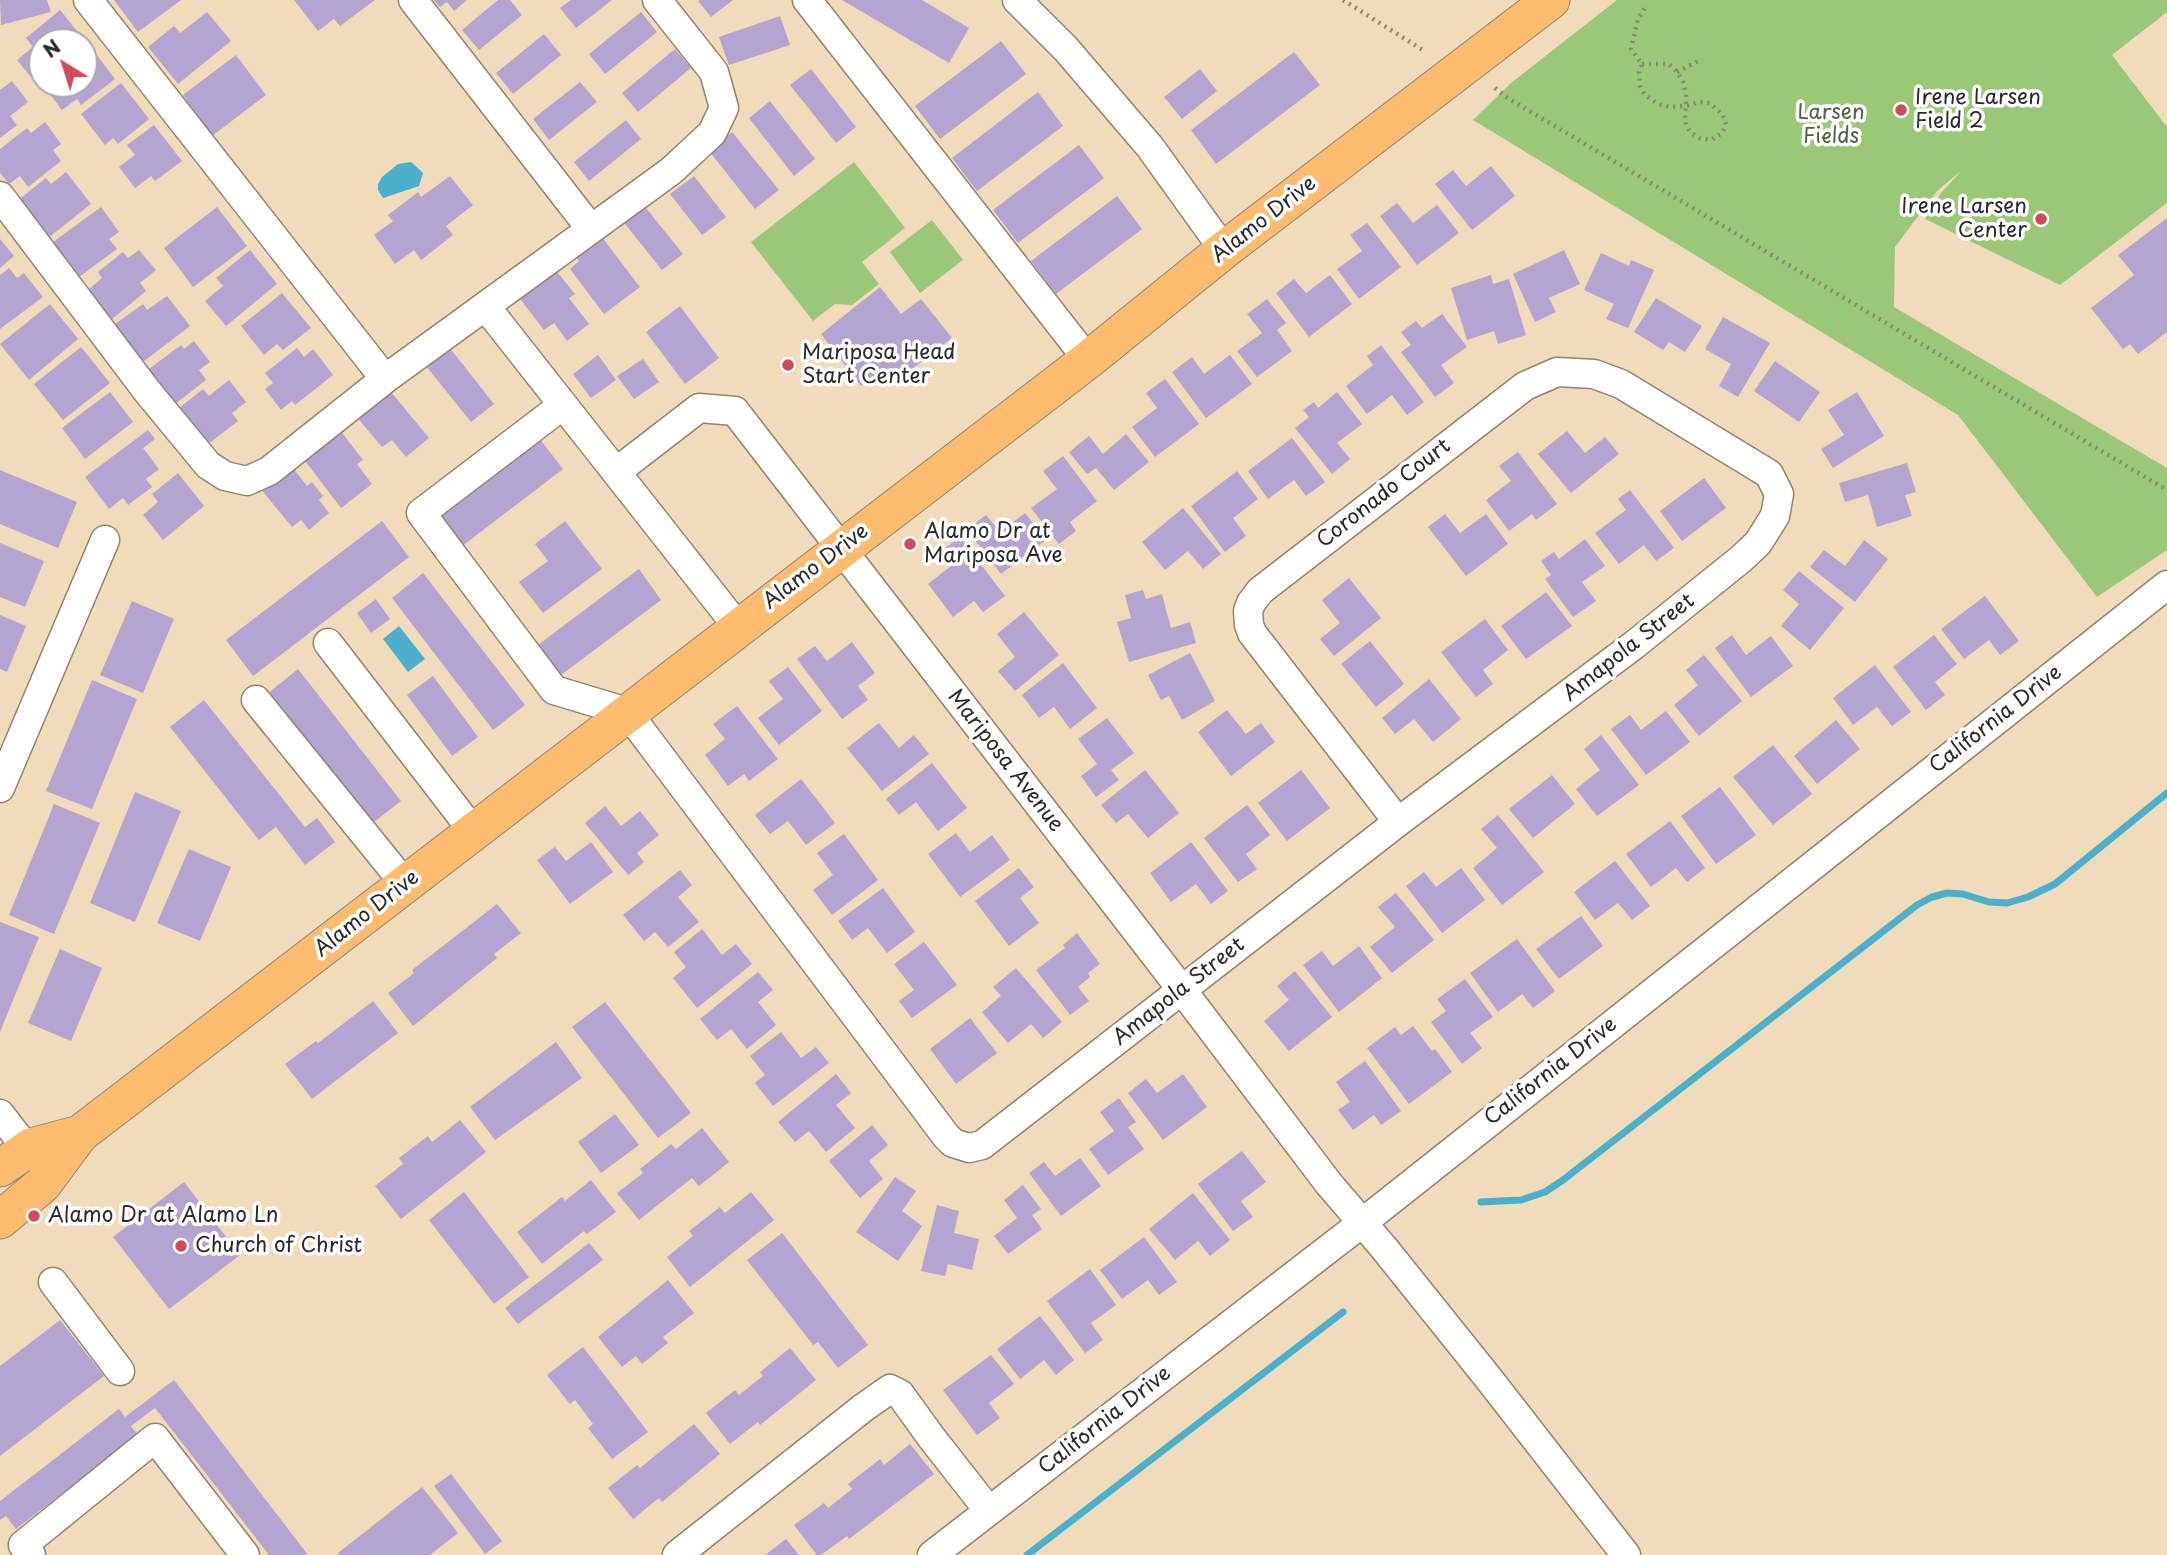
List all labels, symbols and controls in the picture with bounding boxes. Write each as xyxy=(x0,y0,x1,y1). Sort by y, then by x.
north arrow xyxy=(28,28,98,98)
text: N xyxy=(37,32,66,64)
place label: Irene Larsen Field 2 xyxy=(1915,85,2041,135)
park label: Larsen Fields xyxy=(1797,100,1865,150)
marker: Irene Larsen Field 2 xyxy=(1893,102,1909,118)
street label: Alamo Drive xyxy=(1207,171,1321,269)
place label: Irene Larsen Center xyxy=(1901,194,2027,244)
marker: Irene Larsen Center xyxy=(2033,211,2049,227)
place label: Mariposa Head Start Center xyxy=(802,340,956,390)
marker: Mariposa Head Start Center xyxy=(780,357,796,373)
street label: Coronado Court xyxy=(1312,434,1456,554)
street label: Alamo Drive xyxy=(758,519,874,615)
place label: Alamo Dr at Mariposa Ave xyxy=(924,519,1063,569)
marker: Alamo Dr at Mariposa Ave xyxy=(902,536,918,552)
street label: Amapola Street xyxy=(1558,589,1700,707)
street label: California Drive xyxy=(1925,660,2067,780)
street label: Mariposa Avenue xyxy=(942,685,1068,837)
street label: Alamo Drive xyxy=(310,865,424,963)
street label: Amapola Street xyxy=(1108,933,1250,1051)
street label: California Drive xyxy=(1480,1012,1622,1132)
place label: Alamo Dr at Alamo Ln xyxy=(48,1203,278,1229)
marker: Alamo Dr at Alamo Ln xyxy=(26,1208,42,1224)
place label: Church of Christ xyxy=(195,1233,362,1259)
marker: Church of Christ xyxy=(173,1238,189,1254)
street label: California Drive xyxy=(1034,1361,1176,1481)

